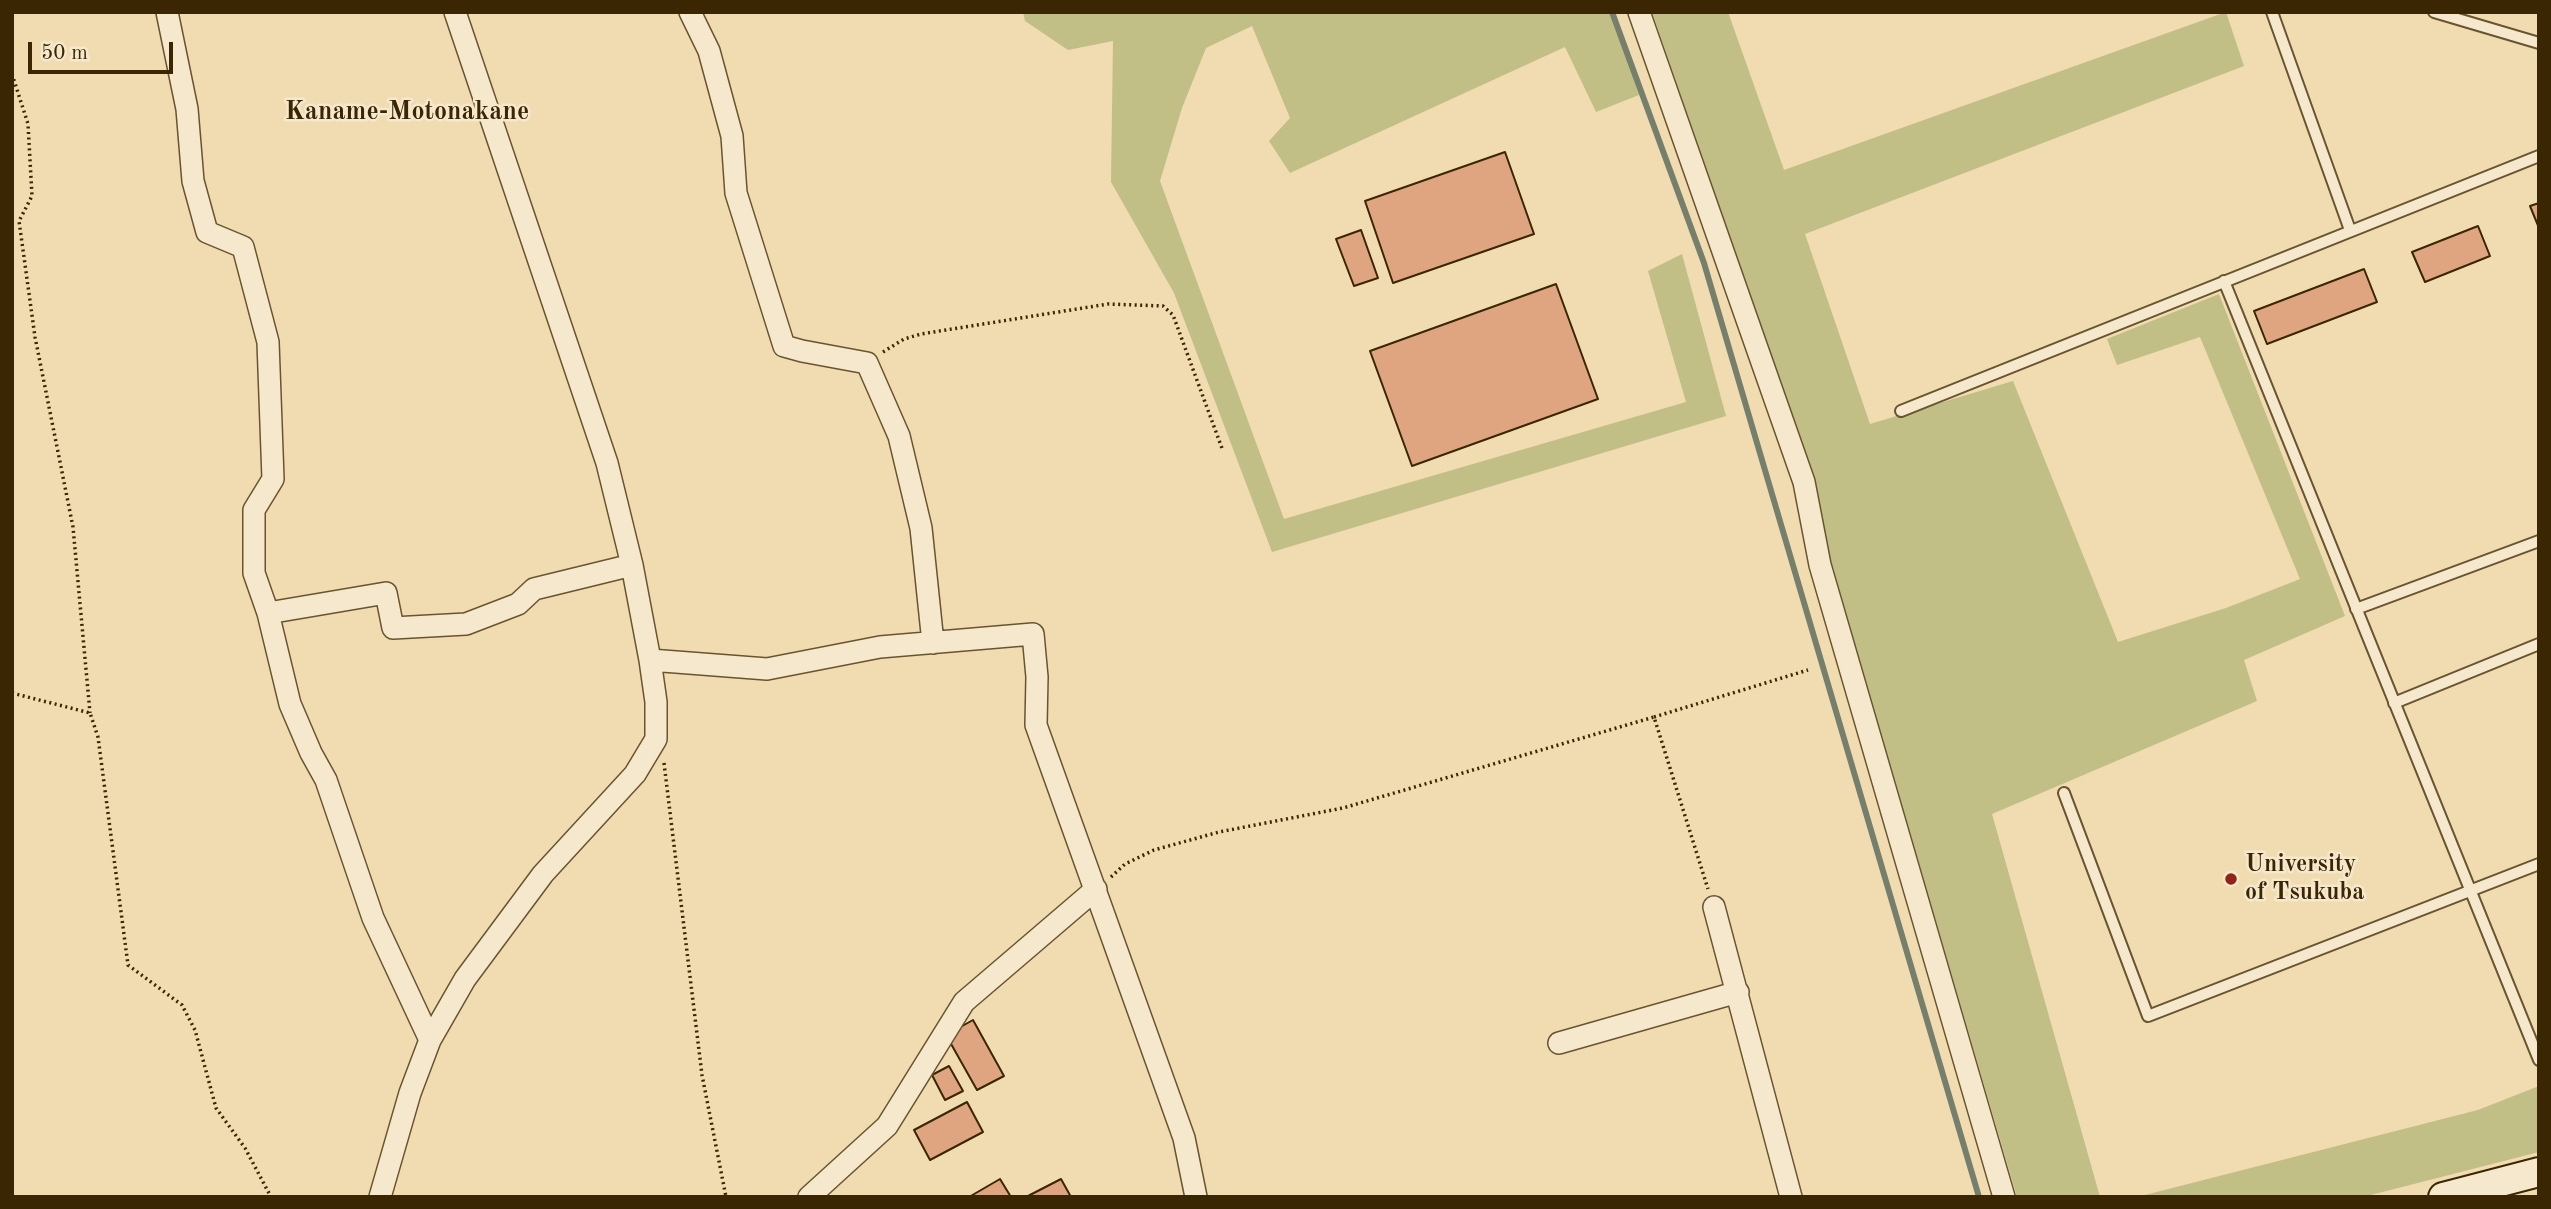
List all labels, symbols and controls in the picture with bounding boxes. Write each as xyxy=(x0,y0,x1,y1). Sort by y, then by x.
scale bar xyxy=(32,28,177,72)
text: 50 m xyxy=(41,43,88,64)
district label: Kaname-Motonakane xyxy=(285,96,529,128)
place label: University of Tsukuba xyxy=(2245,851,2364,907)
marker: University of Tsukuba xyxy=(2223,871,2239,887)

